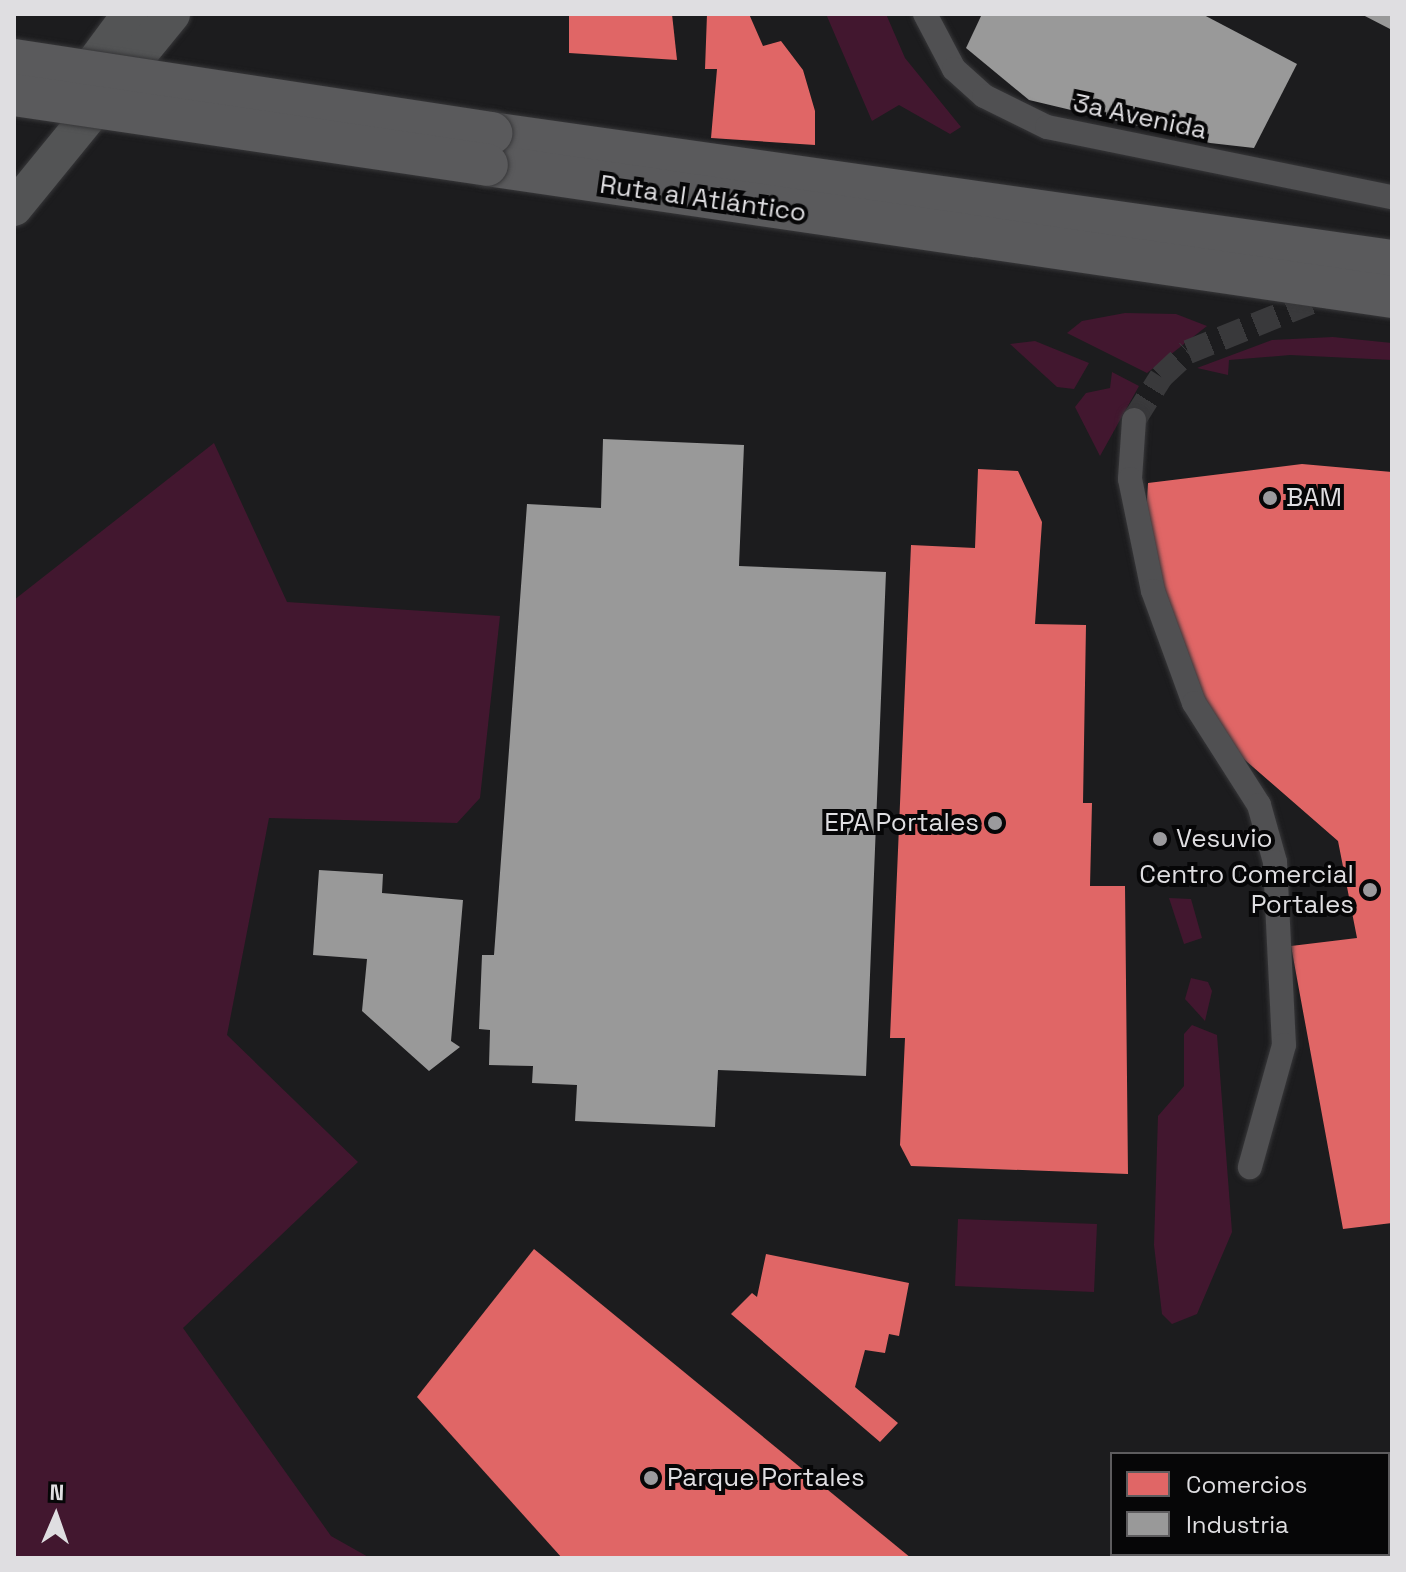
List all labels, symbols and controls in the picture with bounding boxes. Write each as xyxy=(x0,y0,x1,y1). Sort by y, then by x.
street label: 3a Avenida xyxy=(1070,88,1210,146)
street label: Ruta al Atlántico xyxy=(598,169,808,229)
place label: BAM xyxy=(1286,482,1342,514)
marker: BAM xyxy=(1261,489,1279,507)
place label: EPA Portales xyxy=(824,807,979,839)
marker: EPA Portales xyxy=(986,814,1004,832)
place label: Vesuvio xyxy=(1176,823,1273,855)
marker: Vesuvio xyxy=(1151,830,1169,848)
place label: Centro Comercial Portales xyxy=(1139,859,1354,920)
marker: Centro Comercial Portales xyxy=(1361,881,1379,899)
legend xyxy=(1110,1452,1390,1556)
place label: Parque Portales xyxy=(667,1462,865,1494)
marker: Parque Portales xyxy=(642,1469,660,1487)
text: Comercios xyxy=(1186,1469,1307,1500)
north arrow xyxy=(16,1476,96,1556)
text: N xyxy=(49,1478,65,1506)
text: Industria xyxy=(1186,1509,1289,1540)

